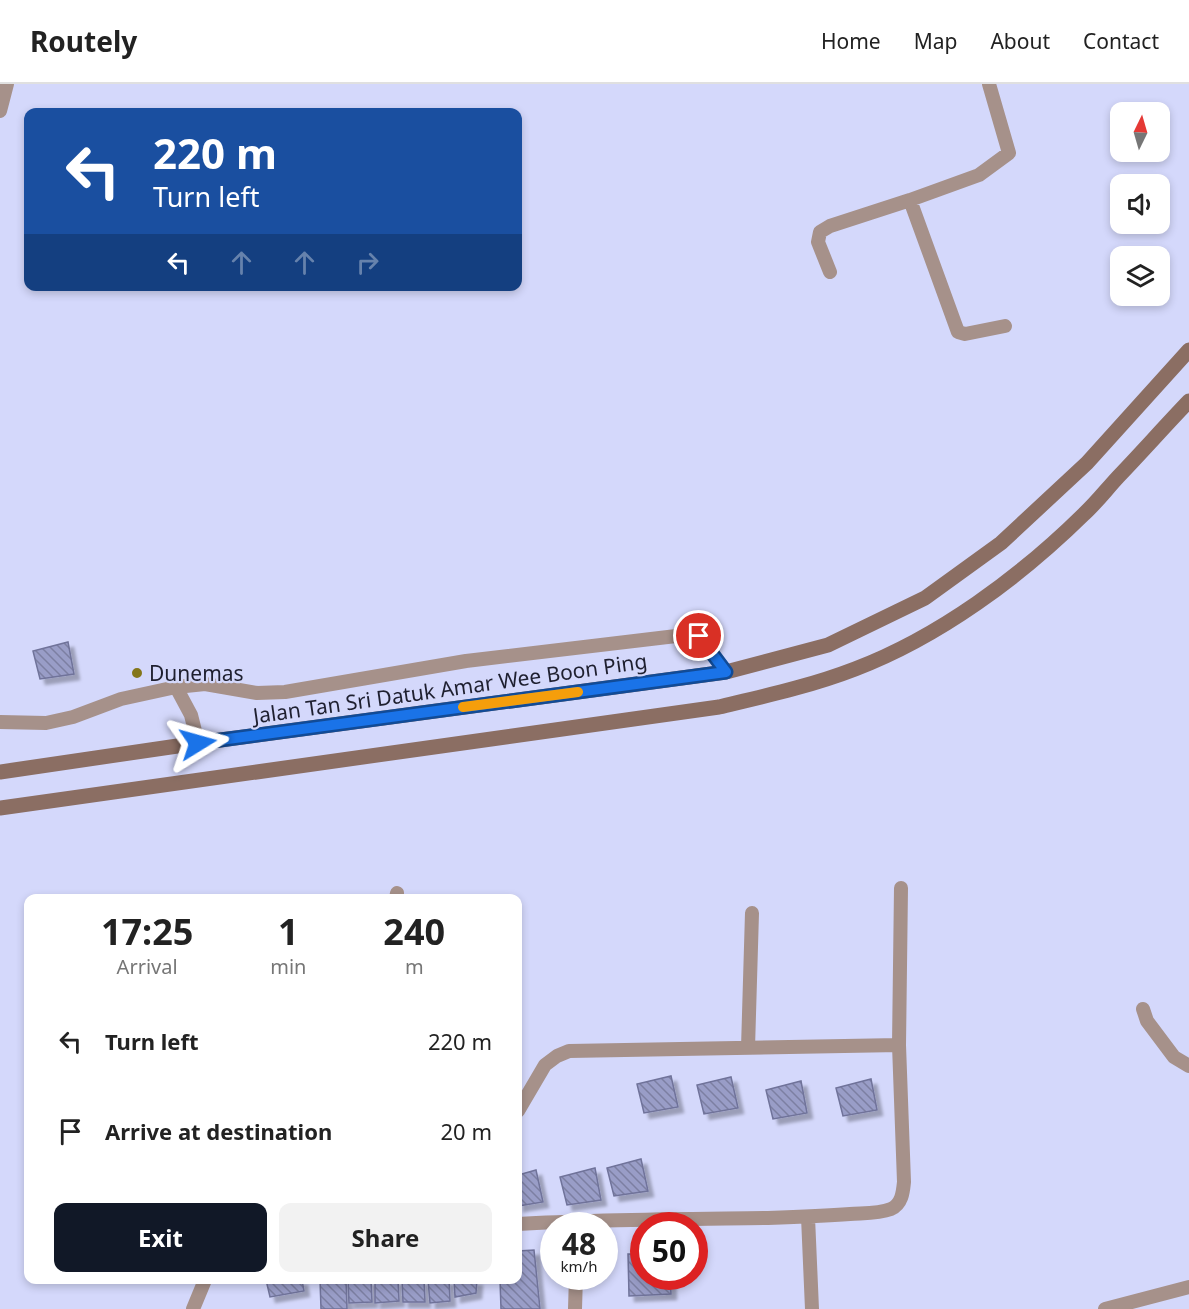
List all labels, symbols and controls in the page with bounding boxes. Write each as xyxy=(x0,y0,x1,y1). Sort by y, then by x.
text: Routely xyxy=(30,22,137,60)
text: Home xyxy=(821,27,881,55)
text: Map xyxy=(914,27,957,55)
text: About xyxy=(990,27,1050,55)
text: Contact xyxy=(1083,27,1159,55)
north arrow xyxy=(1110,102,1170,162)
map controls xyxy=(1110,102,1170,306)
text: 220 m xyxy=(153,124,277,181)
icon: left xyxy=(54,132,132,210)
button: sound xyxy=(1110,174,1170,234)
text: Turn left xyxy=(153,178,259,215)
icon: left xyxy=(162,246,195,279)
icon: ahead xyxy=(225,246,258,279)
icon: ahead xyxy=(288,246,321,279)
icon: right xyxy=(351,246,384,279)
button: layers xyxy=(1110,246,1170,306)
pin xyxy=(673,610,724,661)
icon: arrive xyxy=(682,619,715,652)
street label: Jalan Tan Sri Datuk Amar Wee Boon Ping xyxy=(249,646,649,730)
place label: Dunemas xyxy=(149,659,244,687)
marker: Dunemas xyxy=(130,666,144,680)
position arrow xyxy=(166,711,230,775)
text: 17:25 xyxy=(101,907,193,956)
text: 1 xyxy=(278,907,299,956)
text: 240 xyxy=(383,907,445,956)
text: Arrival xyxy=(117,953,178,980)
text: min xyxy=(270,953,306,980)
text: m xyxy=(405,953,424,980)
icon: left xyxy=(54,1025,87,1058)
text: Turn left xyxy=(105,1026,199,1056)
text: 220 m xyxy=(428,1026,492,1056)
icon: arrive xyxy=(54,1115,87,1148)
text: Arrive at destination xyxy=(105,1116,332,1146)
text: 20 m xyxy=(441,1116,492,1146)
button: Exit xyxy=(54,1203,267,1272)
button: Share xyxy=(279,1203,492,1272)
speed limit sign: 50 xyxy=(630,1212,708,1290)
text: 48 xyxy=(562,1223,596,1264)
text: km/h xyxy=(561,1256,597,1276)

